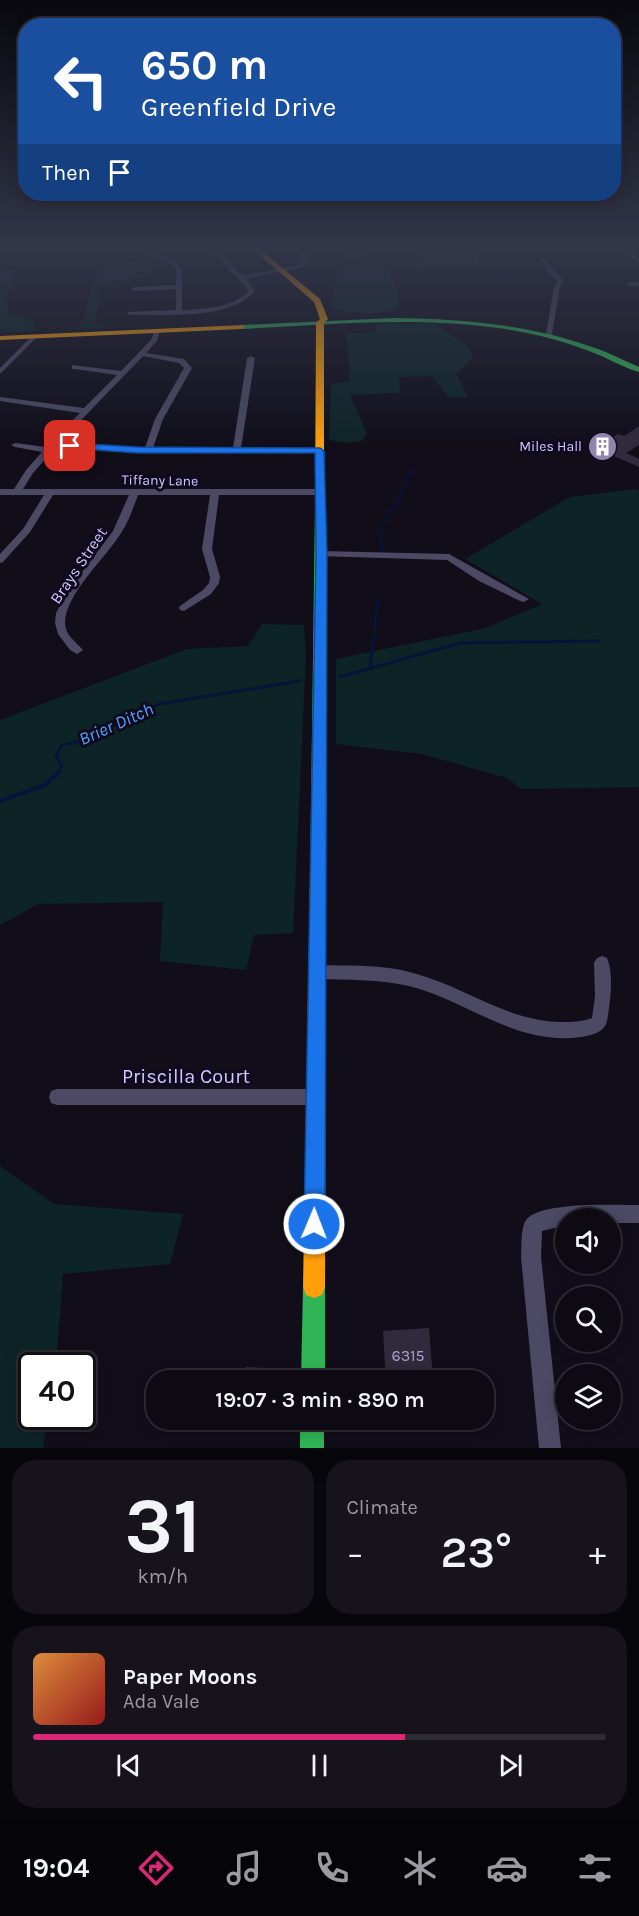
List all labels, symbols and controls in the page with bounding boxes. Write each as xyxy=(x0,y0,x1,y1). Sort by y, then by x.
text: 650 m xyxy=(141,40,268,90)
icon: left xyxy=(42,42,120,120)
text: Greenfield Drive xyxy=(141,91,336,123)
icon: arrive xyxy=(103,156,136,189)
text: Then xyxy=(42,160,91,186)
pin xyxy=(44,420,95,471)
icon: arrive xyxy=(53,429,86,462)
building icon: Miles Hall xyxy=(587,430,619,462)
place label: Miles Hall xyxy=(519,438,582,455)
street label: Tiffany Lane xyxy=(122,471,198,490)
street label: Brays Street xyxy=(46,523,111,607)
water label: Brier Ditch xyxy=(75,698,157,750)
street label: Priscilla Court xyxy=(122,1065,251,1088)
position arrow xyxy=(282,1192,346,1256)
map controls xyxy=(555,1208,621,1430)
button: sound xyxy=(555,1208,621,1274)
button: search xyxy=(555,1286,621,1352)
house number: 6315 xyxy=(392,1346,424,1365)
speed limit sign: 40 xyxy=(18,1352,96,1430)
button: layers xyxy=(555,1364,621,1430)
text: 19:07 · 3 min · 890 m xyxy=(215,1387,425,1413)
text: 31 xyxy=(125,1480,201,1572)
text: Climate xyxy=(347,1496,418,1519)
text: 23° xyxy=(441,1526,512,1578)
text: − xyxy=(347,1534,364,1572)
text: + xyxy=(589,1534,606,1572)
text: km/h xyxy=(137,1565,188,1588)
text: Paper Moons xyxy=(123,1664,257,1690)
text: Ada Vale xyxy=(123,1690,200,1713)
icon: previous xyxy=(112,1749,145,1782)
icon: pause xyxy=(303,1749,336,1782)
icon: next xyxy=(494,1749,527,1782)
icon: directions xyxy=(135,1847,177,1889)
icon: music xyxy=(223,1847,265,1889)
icon: phone xyxy=(311,1847,353,1889)
icon: climate xyxy=(399,1847,441,1889)
icon: car xyxy=(486,1847,528,1889)
icon: filters xyxy=(574,1847,616,1889)
text: 19:04 xyxy=(23,1852,89,1884)

